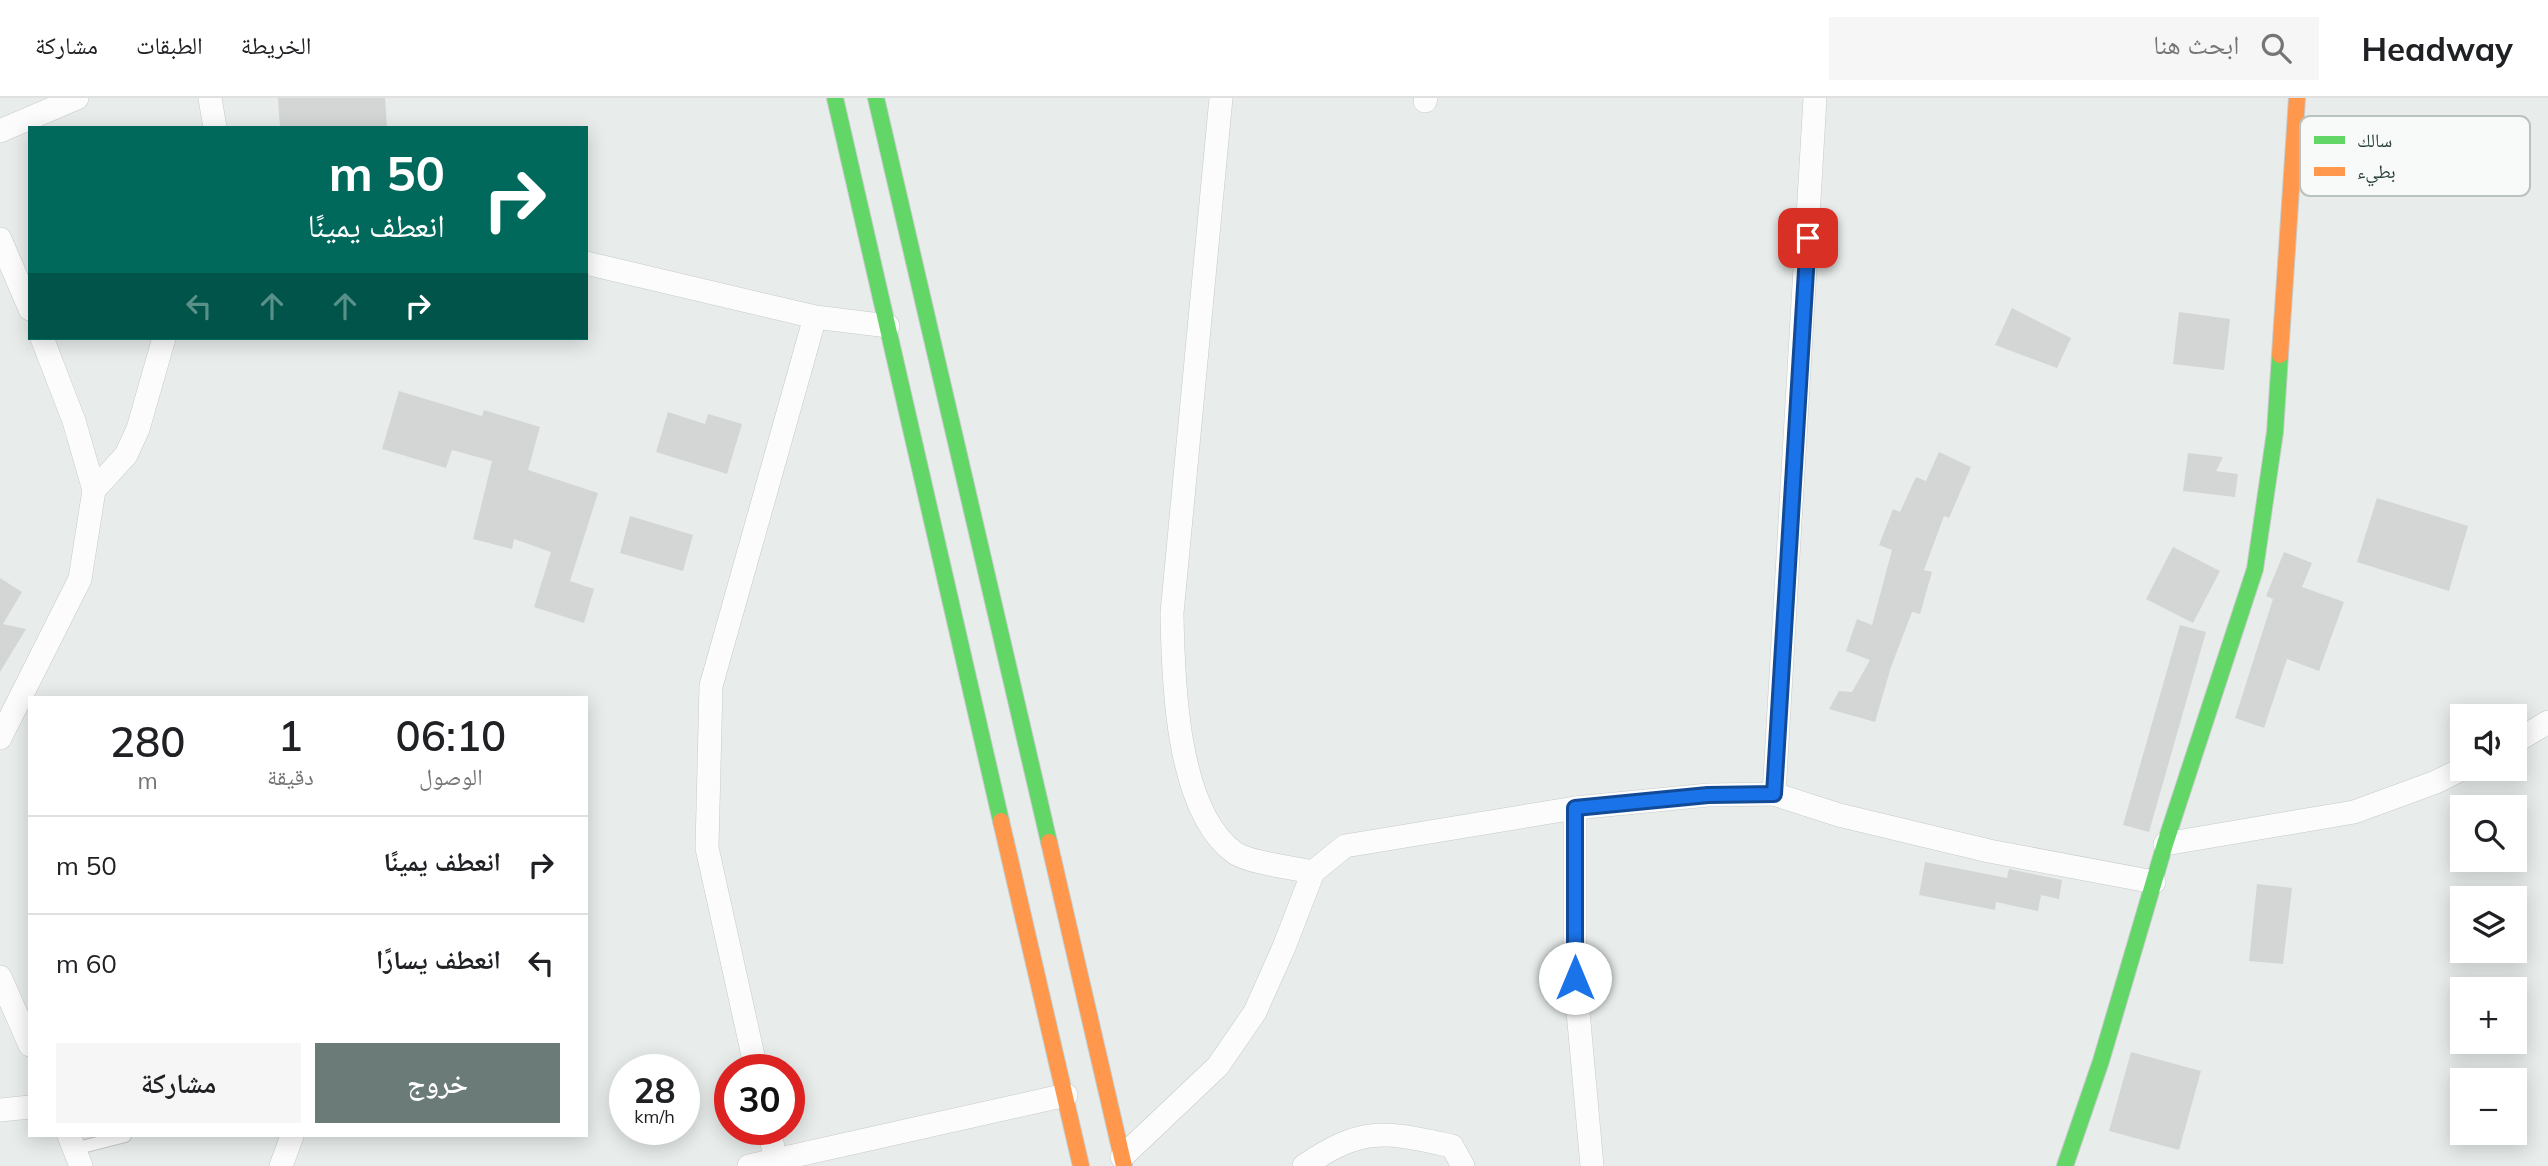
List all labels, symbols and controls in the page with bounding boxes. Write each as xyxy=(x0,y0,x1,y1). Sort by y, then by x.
search box xyxy=(1829,17,2319,80)
text: ابحث هنا xyxy=(2153,28,2239,61)
text: Headway xyxy=(2361,28,2513,69)
icon: search xyxy=(2257,29,2295,67)
text: مشاركة xyxy=(35,30,98,60)
text: الطبقات xyxy=(136,30,203,60)
text: الخريطة xyxy=(241,30,311,60)
legend xyxy=(2300,116,2530,196)
text: سالك xyxy=(2357,128,2392,152)
text: 50 m xyxy=(329,142,445,203)
icon: right xyxy=(469,154,560,245)
text: بطيء xyxy=(2357,159,2396,187)
text: انعطف يمينًا xyxy=(308,205,445,245)
pin xyxy=(1778,208,1838,268)
icon: arrive xyxy=(1789,219,1827,257)
icon: left xyxy=(180,287,218,325)
icon: ahead xyxy=(253,287,291,325)
icon: ahead xyxy=(326,287,364,325)
icon: right xyxy=(399,287,437,325)
map controls xyxy=(2450,704,2527,1145)
button: sound xyxy=(2450,704,2527,781)
text: 1 xyxy=(278,709,303,762)
text: 06:10 xyxy=(396,709,506,762)
text: 280 xyxy=(110,715,185,768)
text: دقيقة xyxy=(267,762,314,791)
text: الوصول xyxy=(419,762,483,791)
text: m xyxy=(137,766,158,795)
button: search xyxy=(2450,795,2527,872)
text: انعطف يمينًا xyxy=(384,845,501,878)
icon: right xyxy=(522,846,560,884)
text: 50 m xyxy=(56,849,117,882)
button: layers xyxy=(2450,886,2527,963)
position arrow xyxy=(1538,941,1612,1015)
text: انعطف يسارًا xyxy=(376,943,501,976)
icon: left xyxy=(522,944,560,982)
text: 60 m xyxy=(56,947,117,980)
button: + xyxy=(2450,977,2527,1054)
button: مشاركة xyxy=(56,1043,301,1123)
button: خروج xyxy=(315,1043,560,1123)
speed limit sign: 30 xyxy=(714,1054,805,1145)
text: 28 xyxy=(633,1068,676,1112)
button: − xyxy=(2450,1068,2527,1145)
text: km/h xyxy=(634,1105,675,1128)

